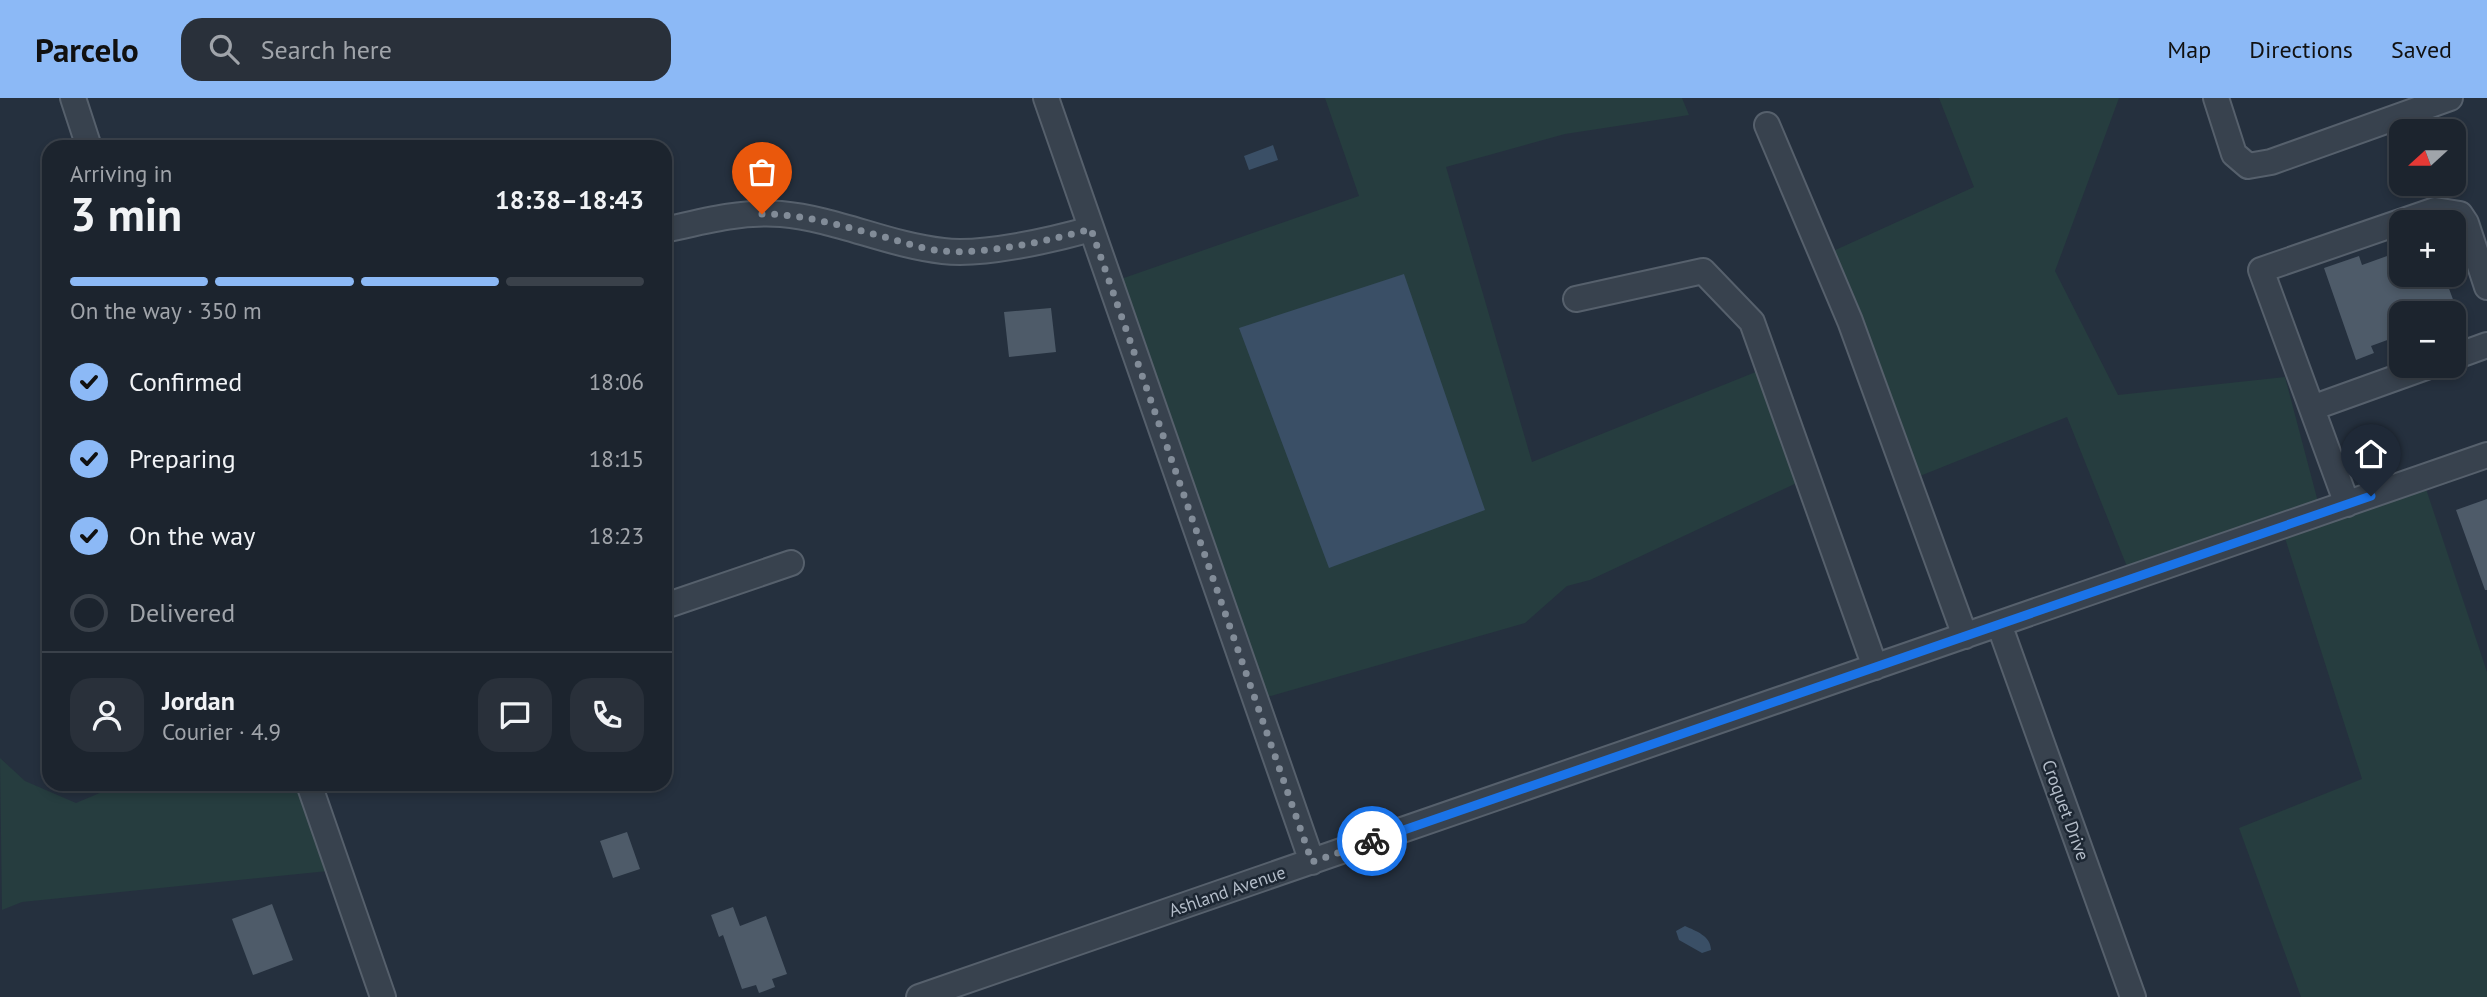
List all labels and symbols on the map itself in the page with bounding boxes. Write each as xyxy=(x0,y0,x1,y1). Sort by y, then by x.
north arrow xyxy=(2389,119,2466,196)
pin xyxy=(732,142,792,214)
pin xyxy=(2341,424,2401,496)
street label: Croquet Drive xyxy=(2037,756,2095,864)
courier xyxy=(1337,806,1407,876)
street label: Ashland Avenue xyxy=(1166,860,1288,922)

